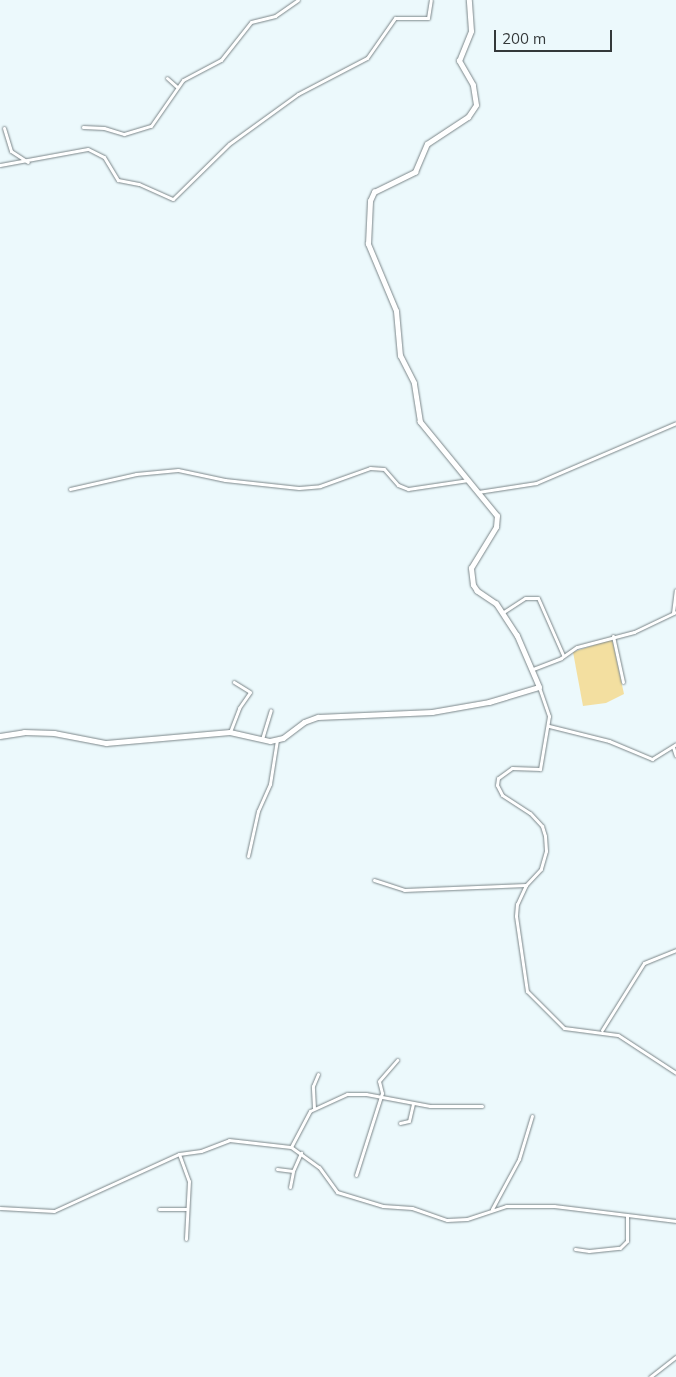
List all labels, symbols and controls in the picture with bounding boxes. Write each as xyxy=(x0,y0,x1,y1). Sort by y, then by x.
scale bar xyxy=(496,20,614,52)
text: 200 m xyxy=(502,29,546,48)

